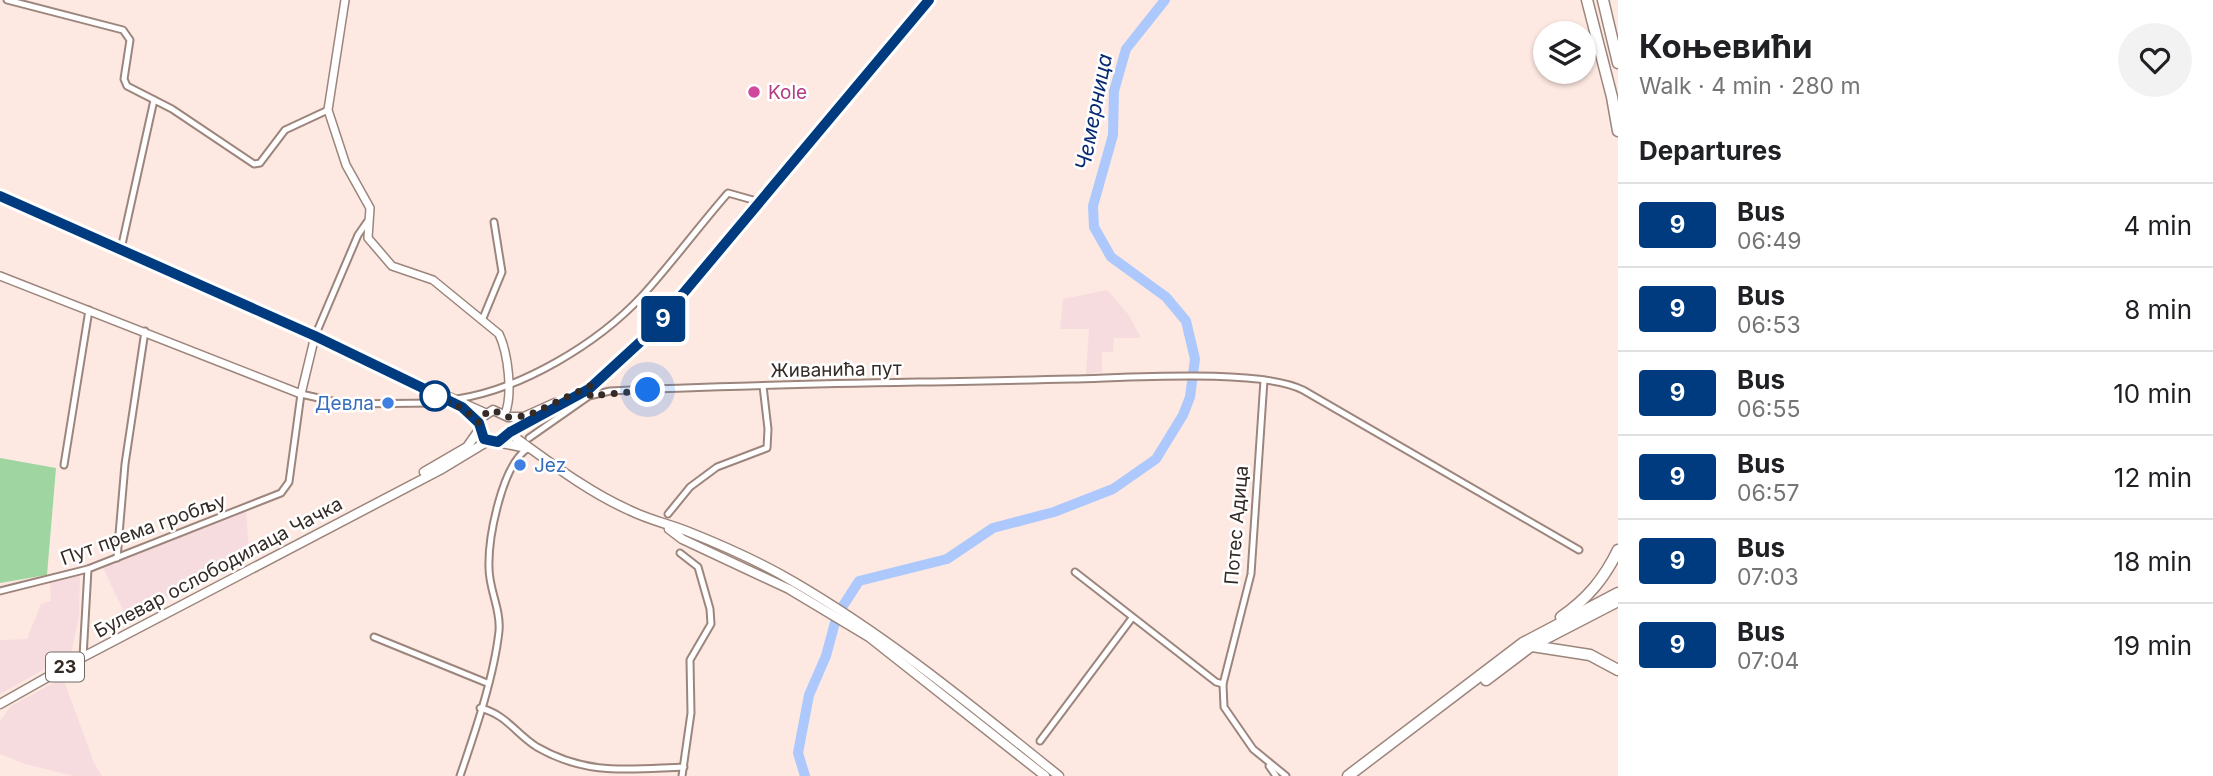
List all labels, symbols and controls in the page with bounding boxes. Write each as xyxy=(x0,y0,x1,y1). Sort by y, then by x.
map controls xyxy=(1533,21,1596,84)
button: layers xyxy=(1533,21,1596,84)
button: heart xyxy=(2118,23,2192,97)
text: Коњевићи xyxy=(1639,26,1813,66)
water label: Чемерница xyxy=(1070,51,1117,172)
text: Walk · 4 min · 280 m xyxy=(1639,72,1861,100)
place label: Kole xyxy=(768,81,807,104)
marker: Kole xyxy=(746,84,762,100)
text: Departures xyxy=(1639,135,1782,166)
text: Bus xyxy=(1737,196,1785,227)
text: 9 xyxy=(1670,210,1685,239)
text: 4 min xyxy=(2123,210,2192,241)
text: 06:49 xyxy=(1737,227,1802,255)
text: Bus xyxy=(1737,280,1785,311)
text: 9 xyxy=(1670,294,1685,323)
text: 8 min xyxy=(2124,294,2192,325)
line badge: 9 xyxy=(640,296,686,342)
text: 9 xyxy=(655,304,671,333)
text: 06:53 xyxy=(1737,311,1801,339)
street label: Живанића пут xyxy=(770,357,902,382)
text: Bus xyxy=(1737,364,1785,395)
your location xyxy=(630,372,665,407)
text: 9 xyxy=(1670,378,1685,407)
text: 10 min xyxy=(2113,378,2192,409)
unlabelled marker xyxy=(420,381,450,411)
place label: Девла xyxy=(315,392,374,415)
marker: Девла xyxy=(380,395,396,411)
text: 06:55 xyxy=(1737,395,1800,423)
text: Bus xyxy=(1737,448,1785,479)
place label: Jez xyxy=(534,454,566,477)
marker: Jez xyxy=(512,457,528,473)
text: 9 xyxy=(1670,462,1685,491)
text: 12 min xyxy=(2114,462,2192,493)
street label: Потес Адица xyxy=(1220,464,1253,586)
text: 06:57 xyxy=(1737,479,1799,507)
street label: Пут према гробљу xyxy=(57,489,229,570)
street label: Булевар ослободилаца Чачка xyxy=(90,492,346,643)
text: Bus xyxy=(1737,532,1785,563)
text: 9 xyxy=(1670,546,1685,575)
text: 18 min xyxy=(2114,546,2192,577)
text: 07:03 xyxy=(1737,563,1799,591)
text: Bus xyxy=(1737,616,1785,647)
text: 9 xyxy=(1670,630,1685,659)
text: 19 min xyxy=(2114,630,2192,661)
text: 07:04 xyxy=(1737,647,1799,675)
road number: 23 xyxy=(46,652,84,682)

